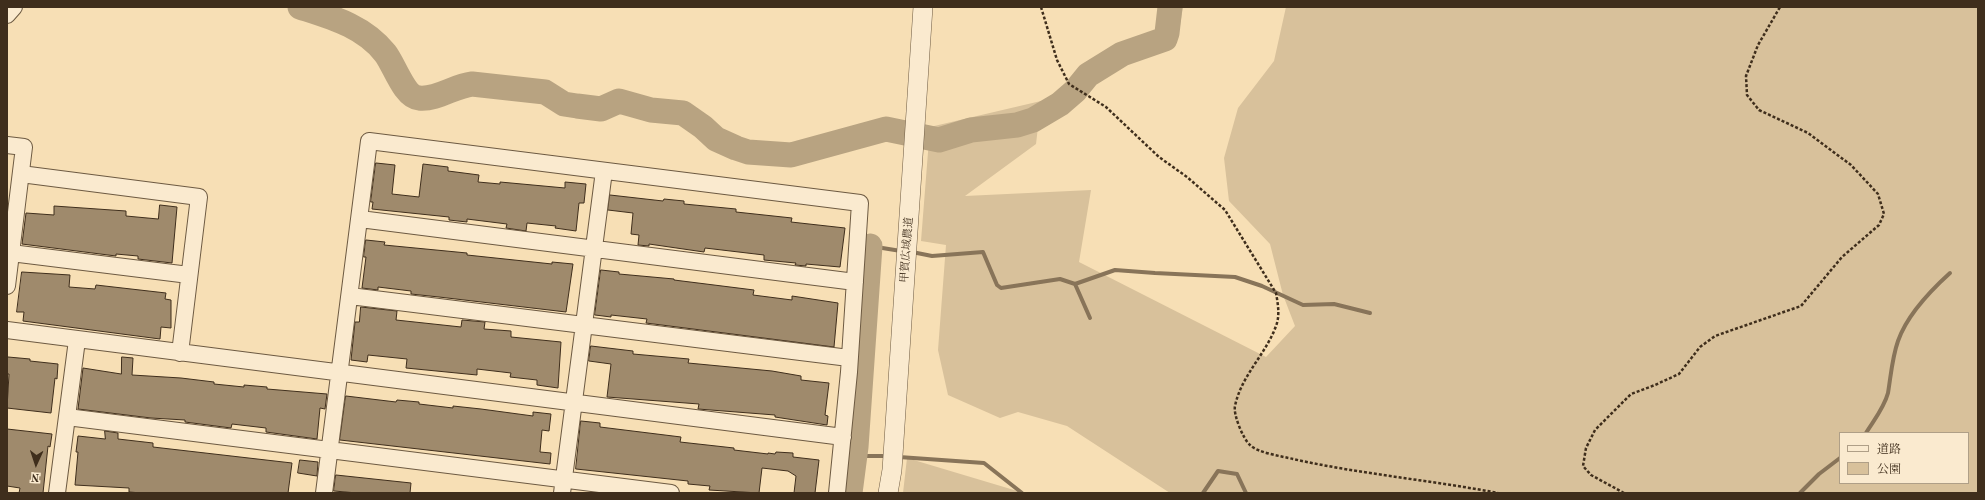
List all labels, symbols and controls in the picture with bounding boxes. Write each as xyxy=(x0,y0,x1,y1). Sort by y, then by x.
street label: 甲賀広域農道 xyxy=(898,217,916,283)
legend xyxy=(1839,432,1969,484)
north arrow xyxy=(16,444,56,484)
text: 道路 xyxy=(1877,444,1901,456)
text: 公園 xyxy=(1877,464,1901,476)
text: N xyxy=(31,471,40,482)

